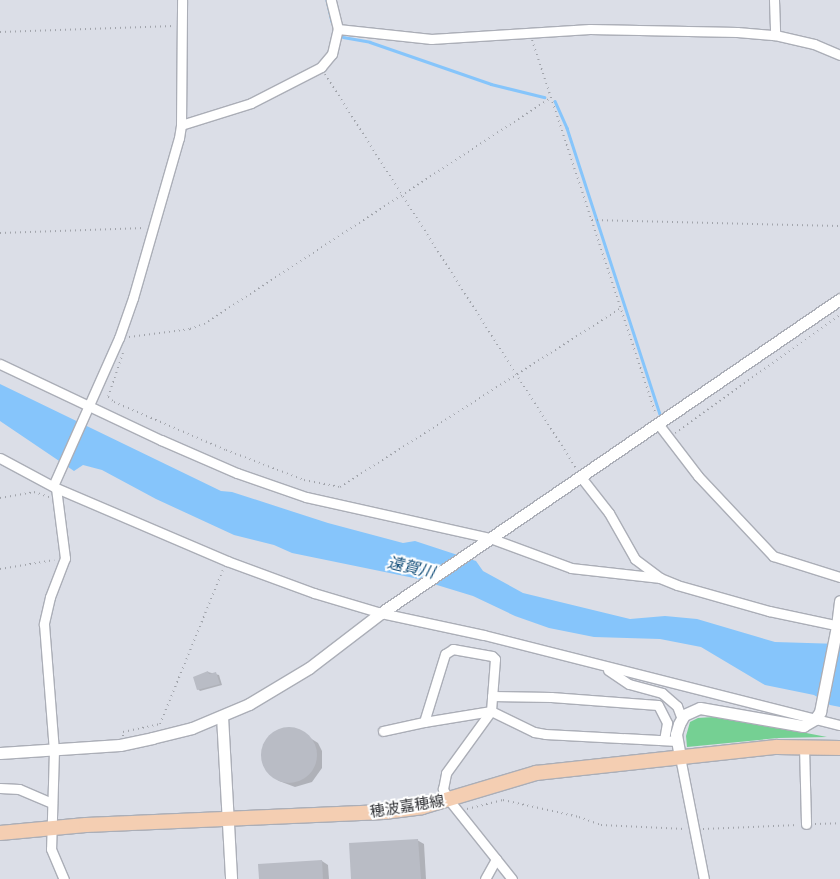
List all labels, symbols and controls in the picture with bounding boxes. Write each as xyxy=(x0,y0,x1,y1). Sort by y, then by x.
water label: 遠賀川 xyxy=(385,553,437,583)
street label: 穂波嘉穂線 xyxy=(369,791,445,821)

